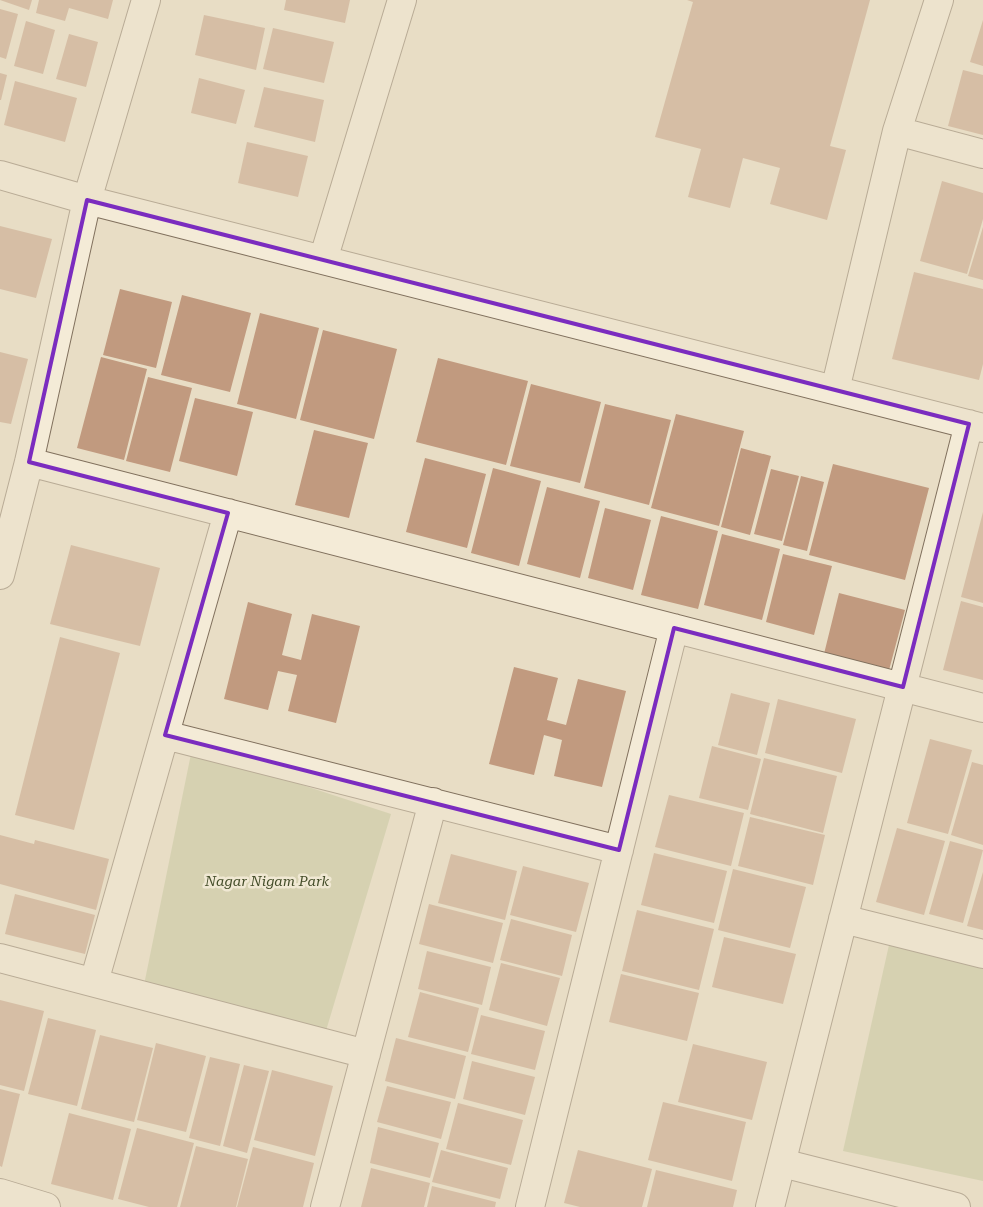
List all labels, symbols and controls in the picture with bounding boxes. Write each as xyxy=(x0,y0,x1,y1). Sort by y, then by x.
park label: Nagar Nigam Park xyxy=(204,873,329,889)

